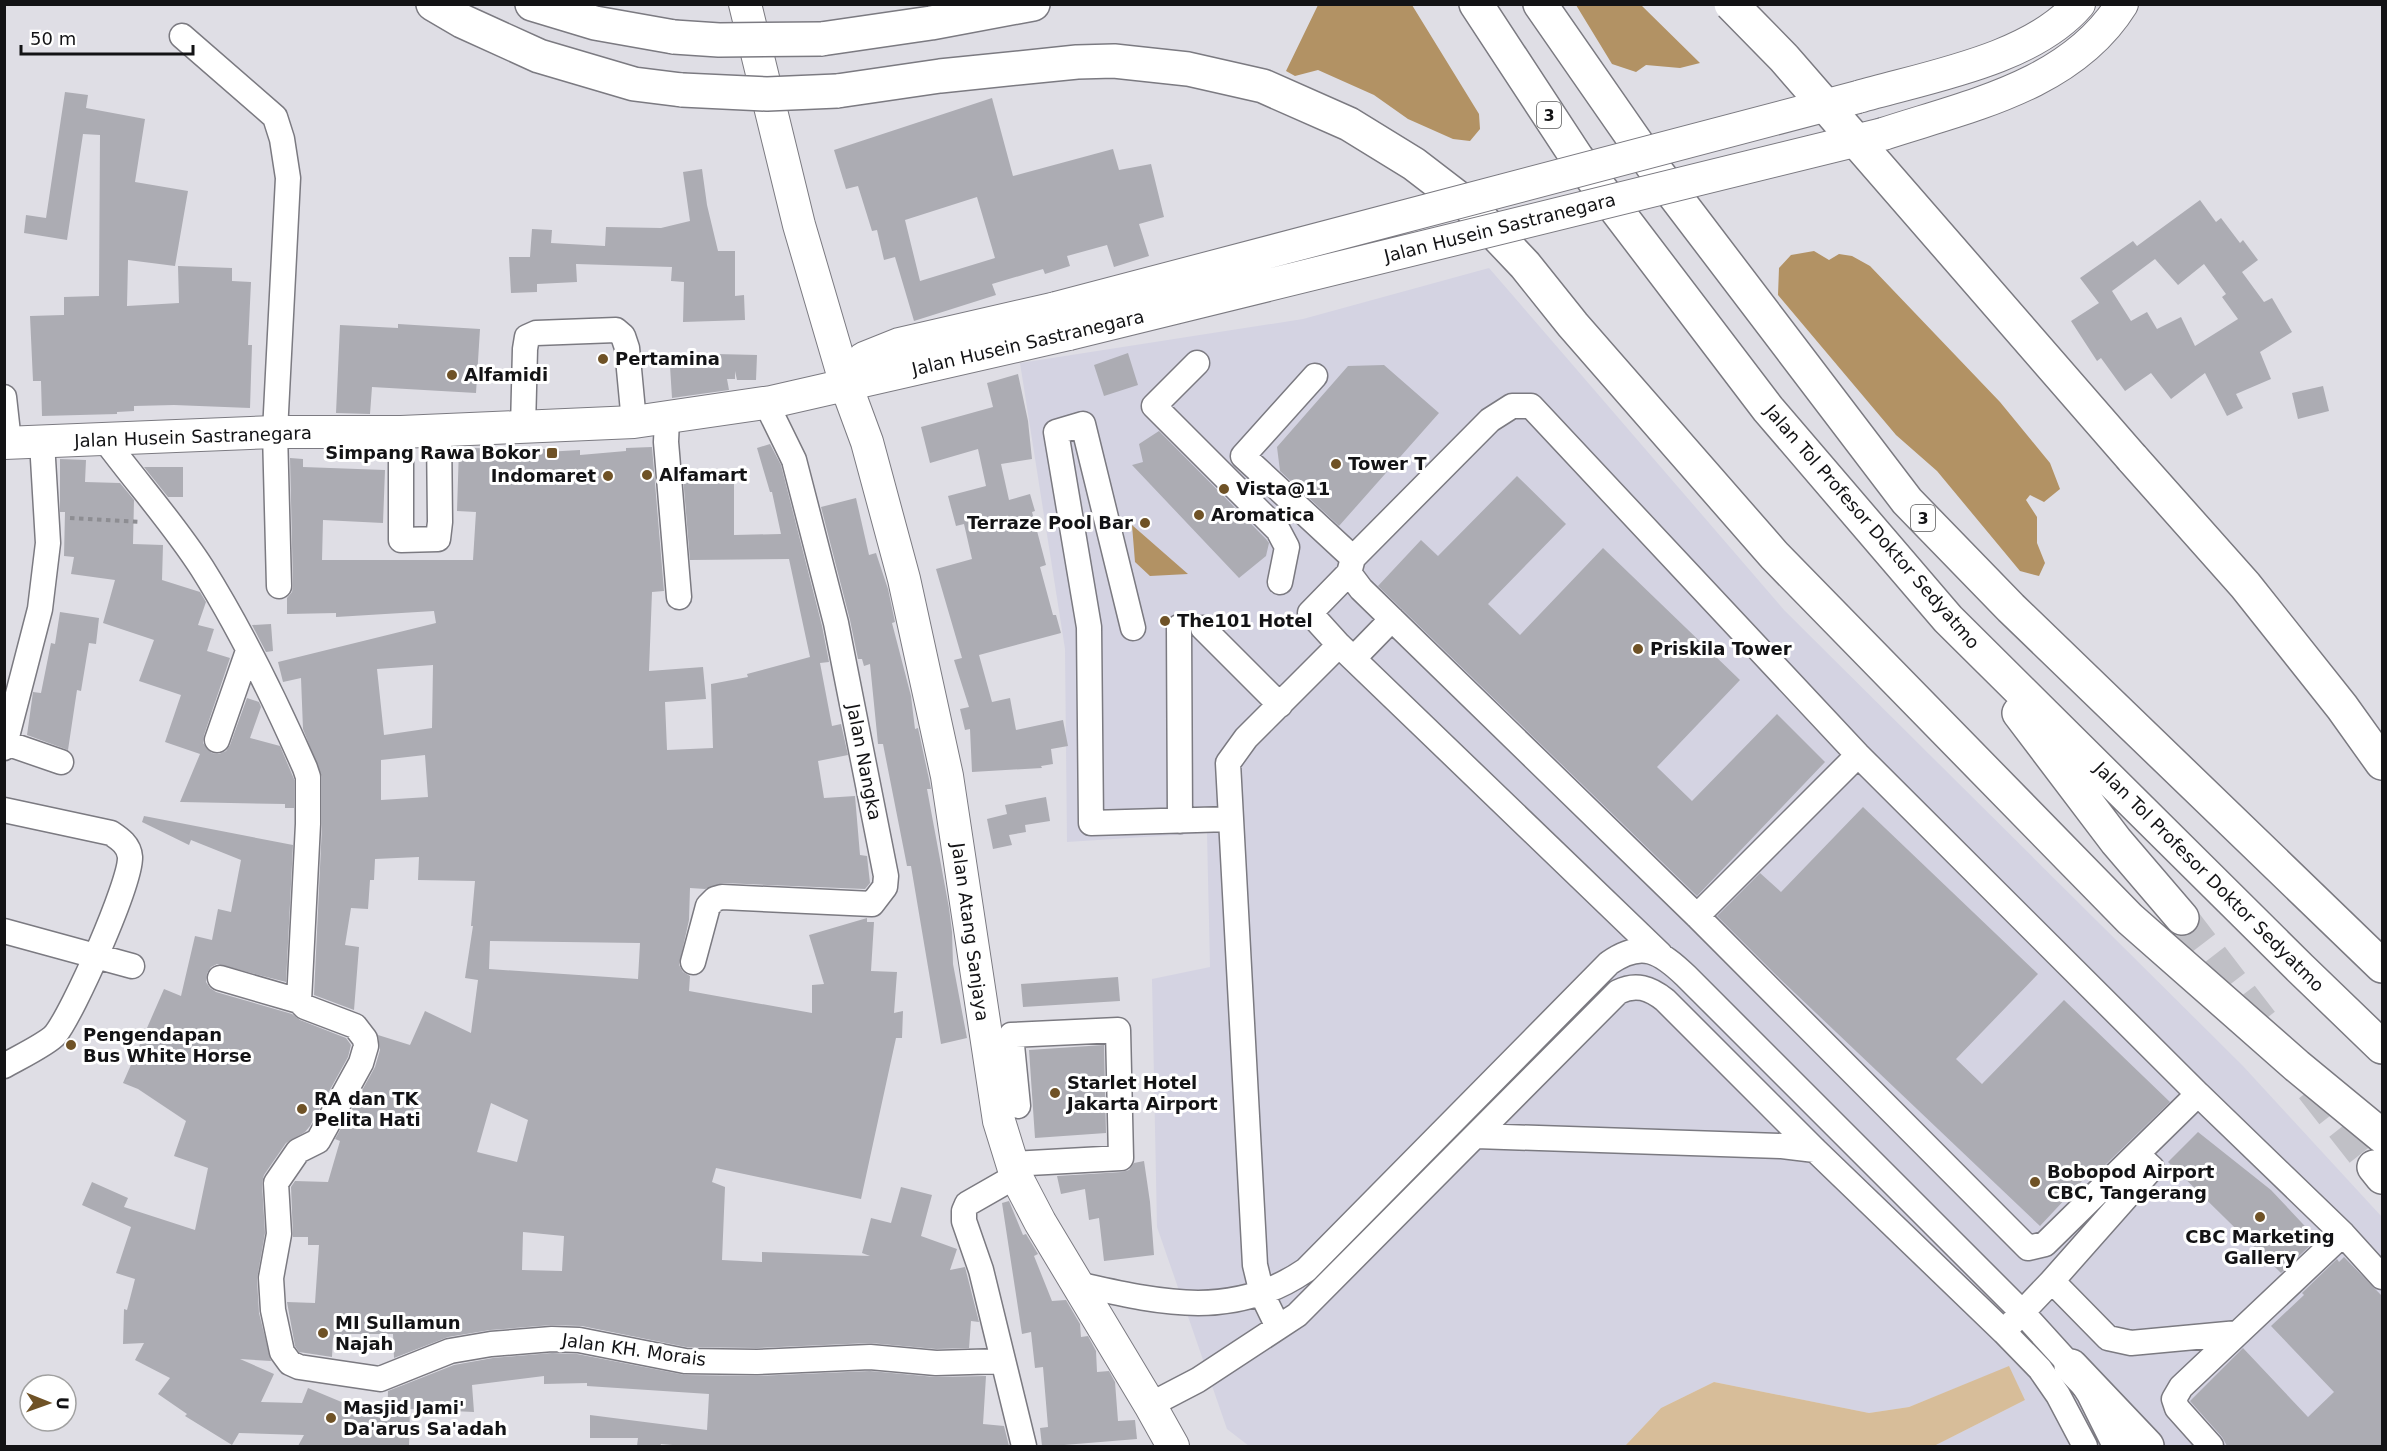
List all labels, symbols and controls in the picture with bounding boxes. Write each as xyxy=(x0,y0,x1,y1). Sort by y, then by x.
scale bar xyxy=(21,18,194,56)
text: 50 m xyxy=(30,28,76,49)
road number: 3 xyxy=(1537,102,1561,128)
street label: Jalan Husein Sastranegara xyxy=(1381,189,1618,267)
street label: Jalan Husein Sastranegara xyxy=(909,306,1146,380)
place label: Pertamina xyxy=(615,348,720,369)
marker: Pertamina xyxy=(596,352,610,366)
place label: Alfamidi xyxy=(464,364,548,385)
marker: Alfamidi xyxy=(445,368,459,382)
street label: Jalan Tol Profesor Doktor Sedyatmo xyxy=(1760,400,1984,653)
street label: Jalan Husein Sastranegara xyxy=(73,422,312,451)
place label: Simpang Rawa Bokor xyxy=(325,442,540,463)
marker: Simpang Rawa Bokor xyxy=(545,446,559,460)
place label: Tower T xyxy=(1348,453,1427,474)
marker: Tower T xyxy=(1329,457,1343,471)
place label: Alfamart xyxy=(659,464,748,485)
place label: Indomaret xyxy=(491,465,596,486)
marker: Alfamart xyxy=(640,468,654,482)
marker: Indomaret xyxy=(601,469,615,483)
place label: Vista@11 xyxy=(1236,478,1330,499)
marker: Vista@11 xyxy=(1217,482,1231,496)
place label: Aromatica xyxy=(1211,504,1315,525)
road number: 3 xyxy=(1911,505,1935,531)
marker: Aromatica xyxy=(1192,508,1206,522)
place label: Terraze Pool Bar xyxy=(967,512,1133,533)
marker: Terraze Pool Bar xyxy=(1138,516,1152,530)
place label: The101 Hotel xyxy=(1177,610,1313,631)
marker: The101 Hotel xyxy=(1158,614,1172,628)
place label: Priskila Tower xyxy=(1650,638,1792,659)
marker: Priskila Tower xyxy=(1631,642,1645,656)
street label: Jalan Nangka xyxy=(843,701,886,822)
street label: Jalan Tol Profesor Doktor Sedyatmo xyxy=(2089,757,2329,996)
street label: Jalan Atang Sanjaya xyxy=(947,840,993,1022)
place label: Pengendapan Bus White Horse xyxy=(83,1024,252,1066)
marker: Pengendapan Bus White Horse xyxy=(64,1038,78,1052)
place label: Starlet Hotel Jakarta Airport xyxy=(1065,1072,1218,1114)
marker: Starlet Hotel Jakarta Airport xyxy=(1048,1086,1062,1100)
place label: RA dan TK Pelita Hati xyxy=(314,1088,421,1130)
marker: RA dan TK Pelita Hati xyxy=(295,1102,309,1116)
place label: Bobopod Airport CBC, Tangerang xyxy=(2047,1161,2215,1203)
marker: Bobopod Airport CBC, Tangerang xyxy=(2028,1175,2042,1189)
marker: CBC Marketing Gallery xyxy=(2253,1210,2267,1224)
place label: CBC Marketing Gallery xyxy=(2185,1226,2335,1268)
place label: MI Sullamun Najah xyxy=(335,1312,461,1354)
marker: MI Sullamun Najah xyxy=(316,1326,330,1340)
street label: Jalan KH. Morais xyxy=(560,1329,707,1370)
north arrow xyxy=(18,1373,78,1433)
text: U xyxy=(53,1397,72,1410)
place label: Masjid Jami' Da'arus Sa'adah xyxy=(343,1397,507,1439)
marker: Masjid Jami' Da'arus Sa'adah xyxy=(324,1411,338,1425)

